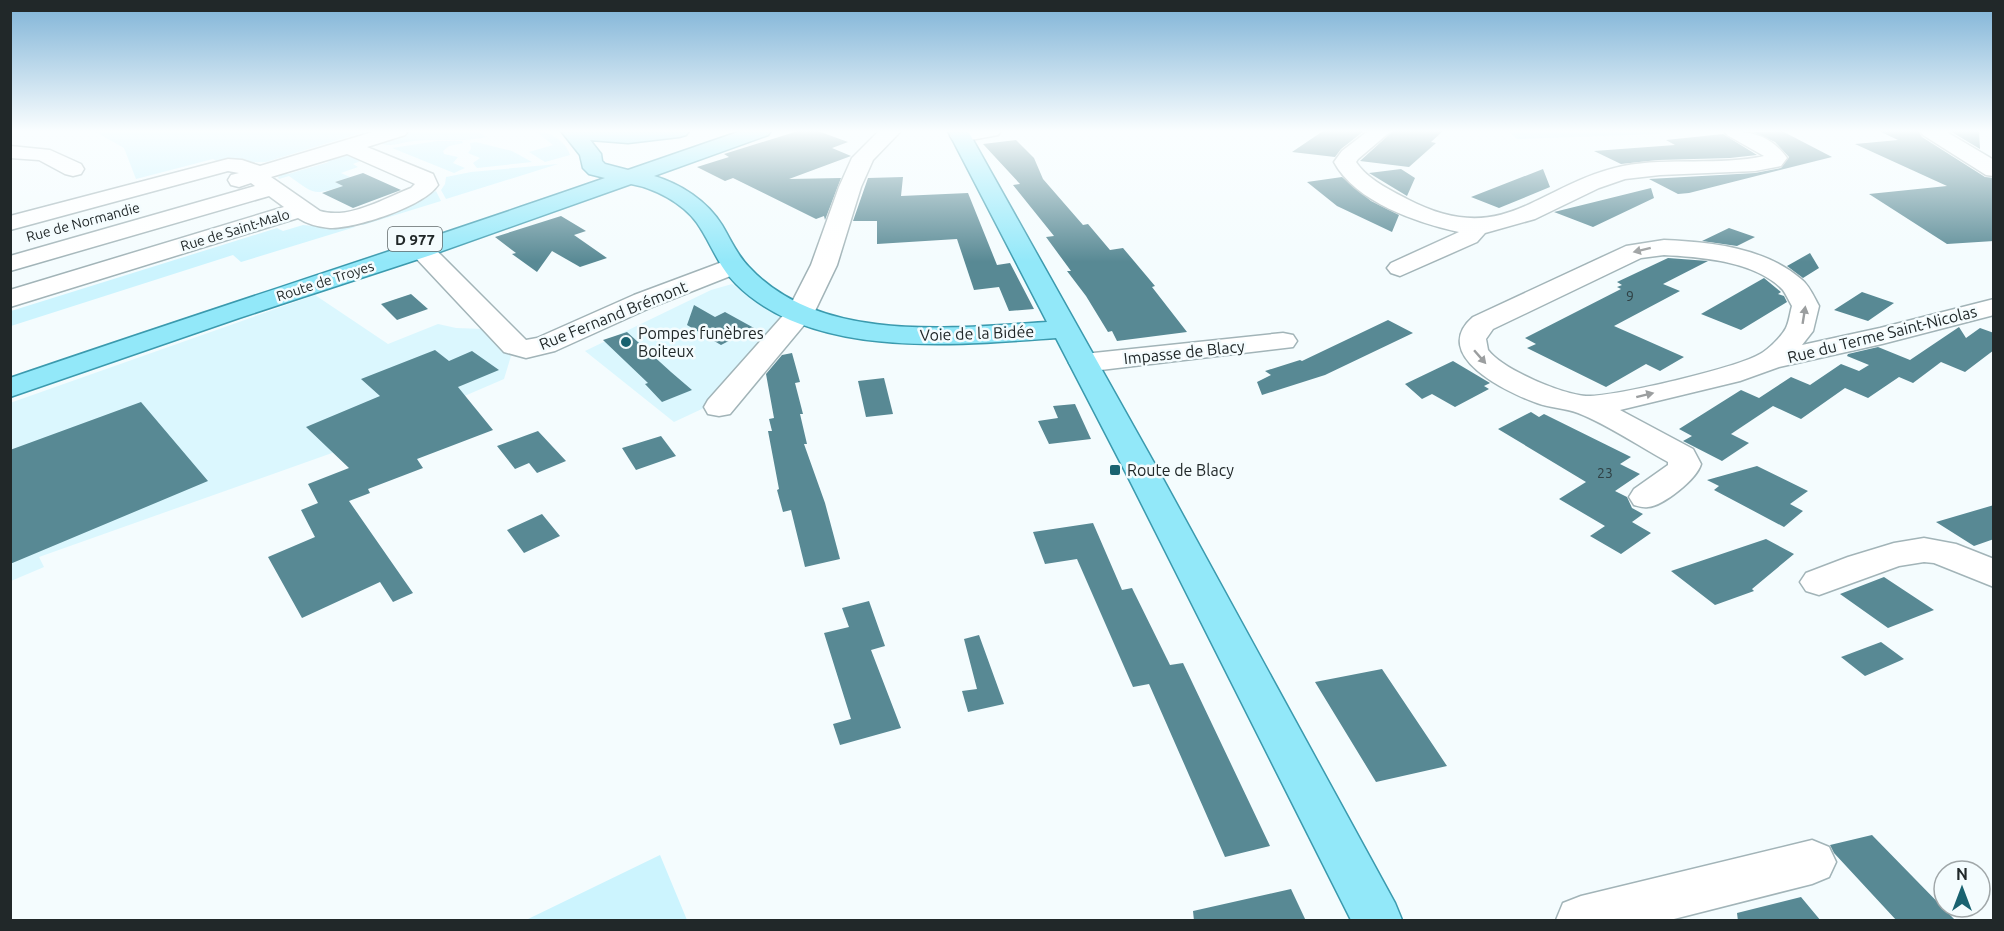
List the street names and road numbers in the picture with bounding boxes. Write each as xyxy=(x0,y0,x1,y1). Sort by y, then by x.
street label: Rue de Normandie xyxy=(24,199,142,245)
street label: Rue de Saint-Malo xyxy=(179,206,291,254)
road number: D 977 xyxy=(388,227,442,251)
street label: Route de Troyes xyxy=(274,258,376,304)
street label: Rue Fernand Brémont xyxy=(536,277,690,353)
street label: Rue du Terme Saint-Nicolas xyxy=(1785,302,1979,366)
street label: Voie de la Bidée xyxy=(920,322,1034,344)
street label: Impasse de Blacy xyxy=(1123,337,1246,367)

